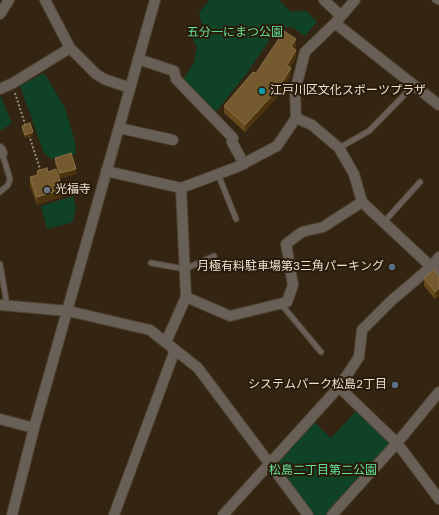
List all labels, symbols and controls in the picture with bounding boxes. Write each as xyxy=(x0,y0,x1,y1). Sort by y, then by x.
park label: 五分一にまつ公園 xyxy=(187,26,283,40)
place label: 江戸川区文化スポーツプラザ xyxy=(270,84,426,98)
marker: 江戸川区文化スポーツプラザ xyxy=(257,86,267,96)
place label: 光福寺 xyxy=(55,183,91,197)
marker: 光福寺 xyxy=(42,185,52,195)
place label: 月極有料駐車場第3三角パーキング xyxy=(197,260,384,274)
marker: 月極有料駐車場第3三角パーキング xyxy=(387,262,397,272)
place label: システムパーク松島2丁目 xyxy=(248,378,387,392)
marker: システムパーク松島2丁目 xyxy=(390,380,400,390)
park label: 松島二丁目第二公園 xyxy=(269,464,377,478)

